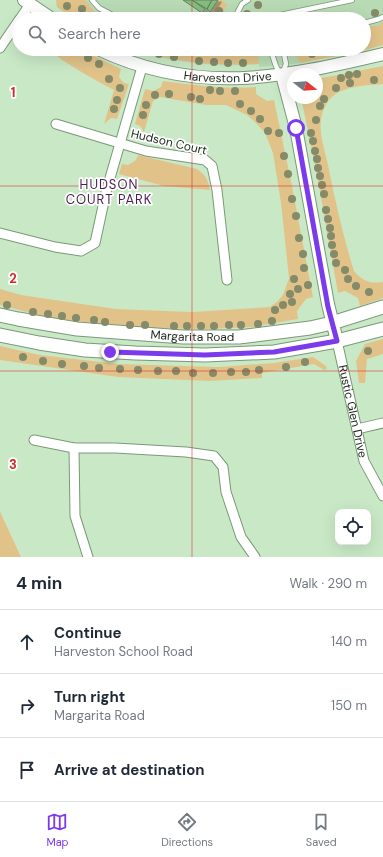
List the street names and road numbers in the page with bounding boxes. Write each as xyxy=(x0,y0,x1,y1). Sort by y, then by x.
street label: Harveston Drive xyxy=(183,67,273,86)
street label: Hudson Court xyxy=(129,125,209,159)
street label: Margarita Road xyxy=(150,327,234,345)
street label: Rustic Glen Drive xyxy=(335,363,371,459)

